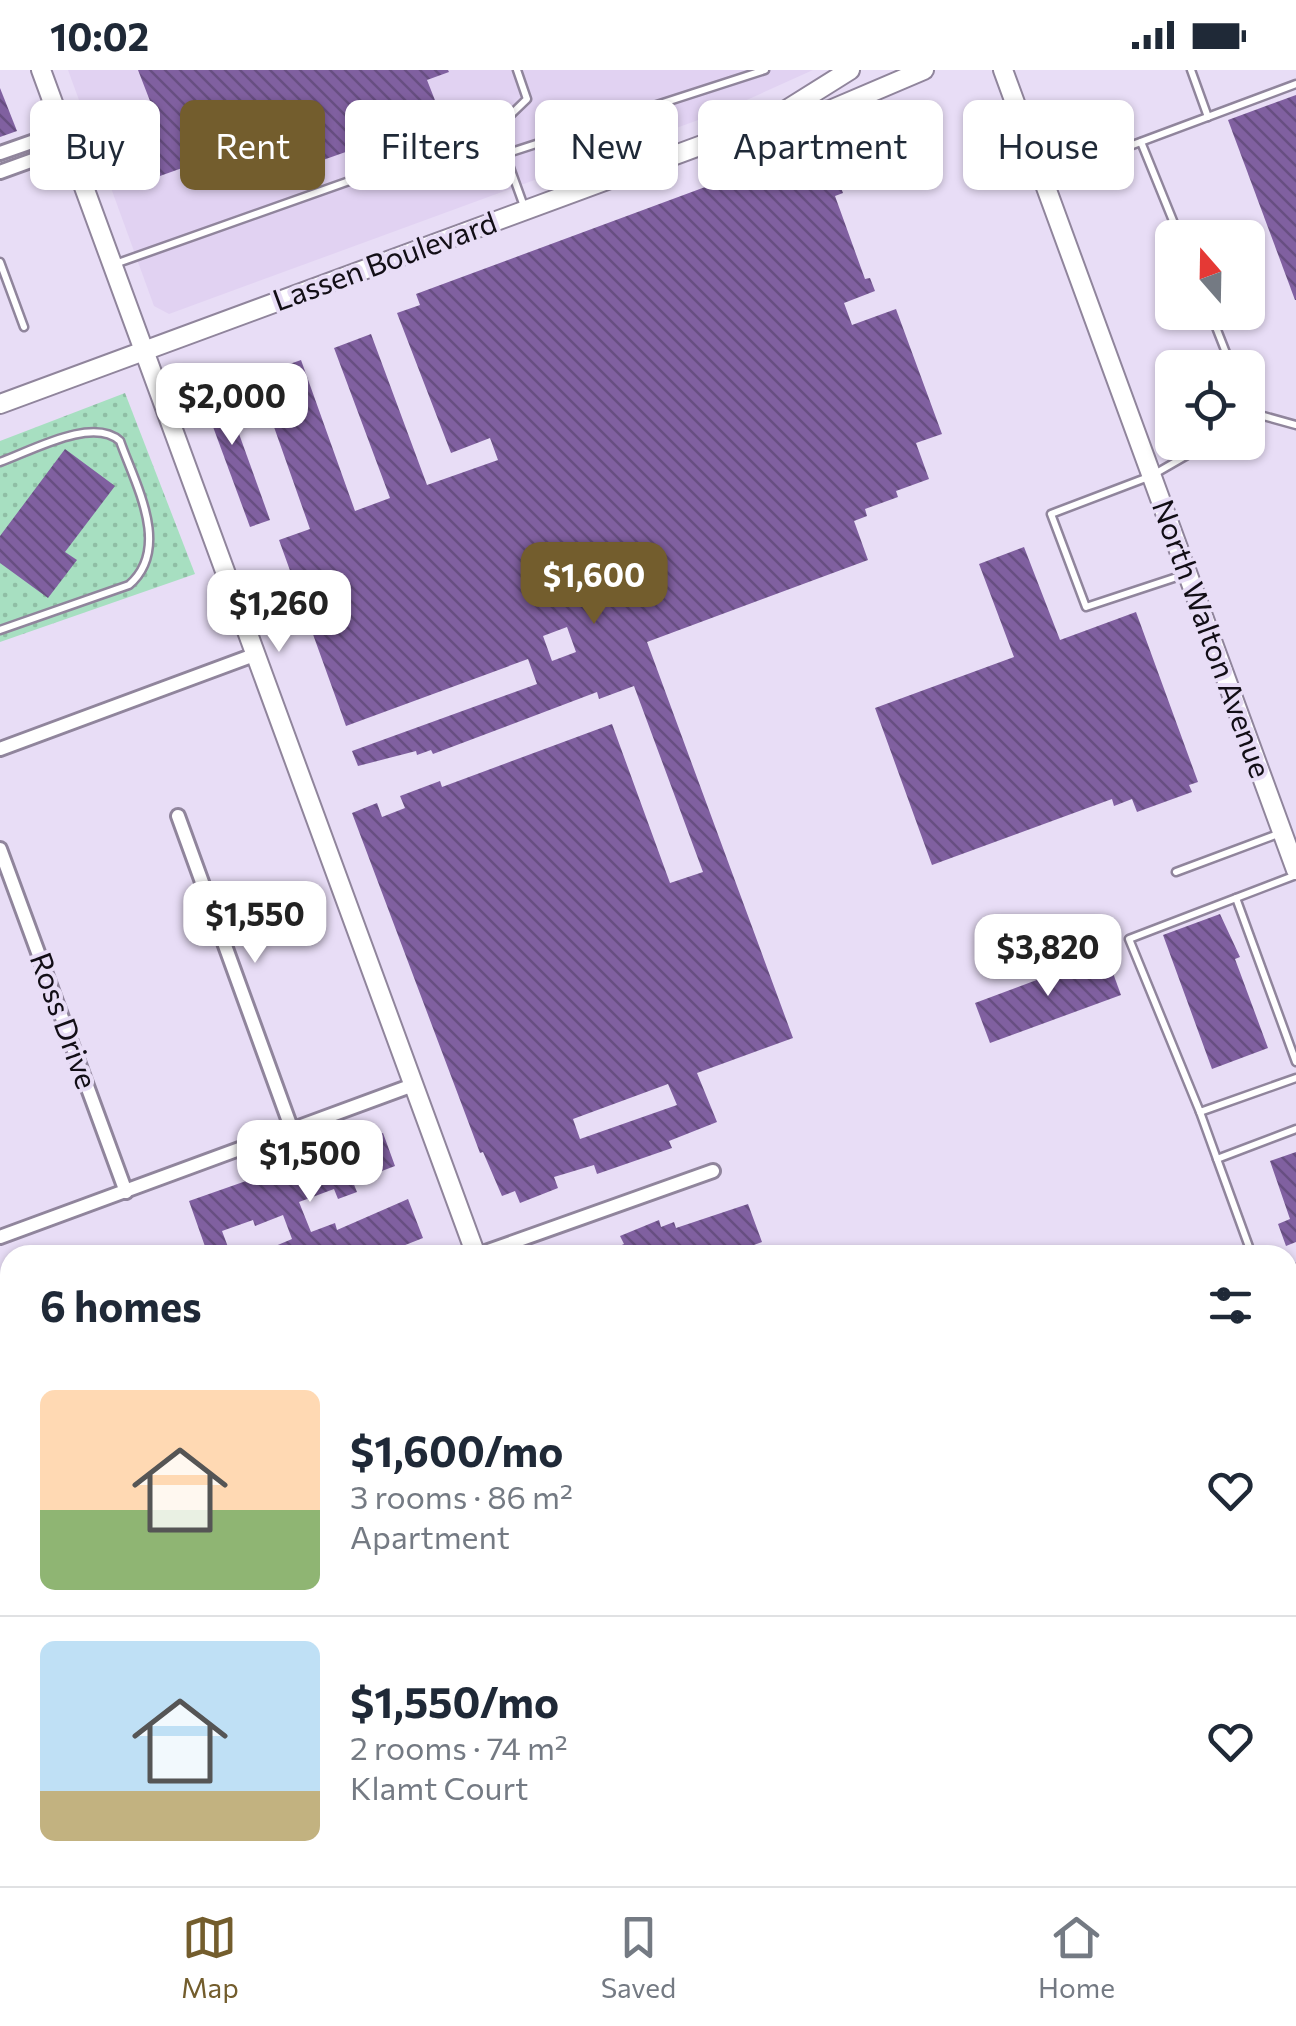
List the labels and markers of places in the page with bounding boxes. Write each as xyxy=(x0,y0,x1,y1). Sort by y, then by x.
pin: $2,000 xyxy=(151,363,313,448)
pin: $1,600 xyxy=(513,542,675,627)
pin: $1,260 xyxy=(198,570,360,655)
pin: $1,550 xyxy=(174,881,336,966)
pin: $3,820 xyxy=(967,914,1129,999)
pin: $1,500 xyxy=(229,1120,391,1205)

